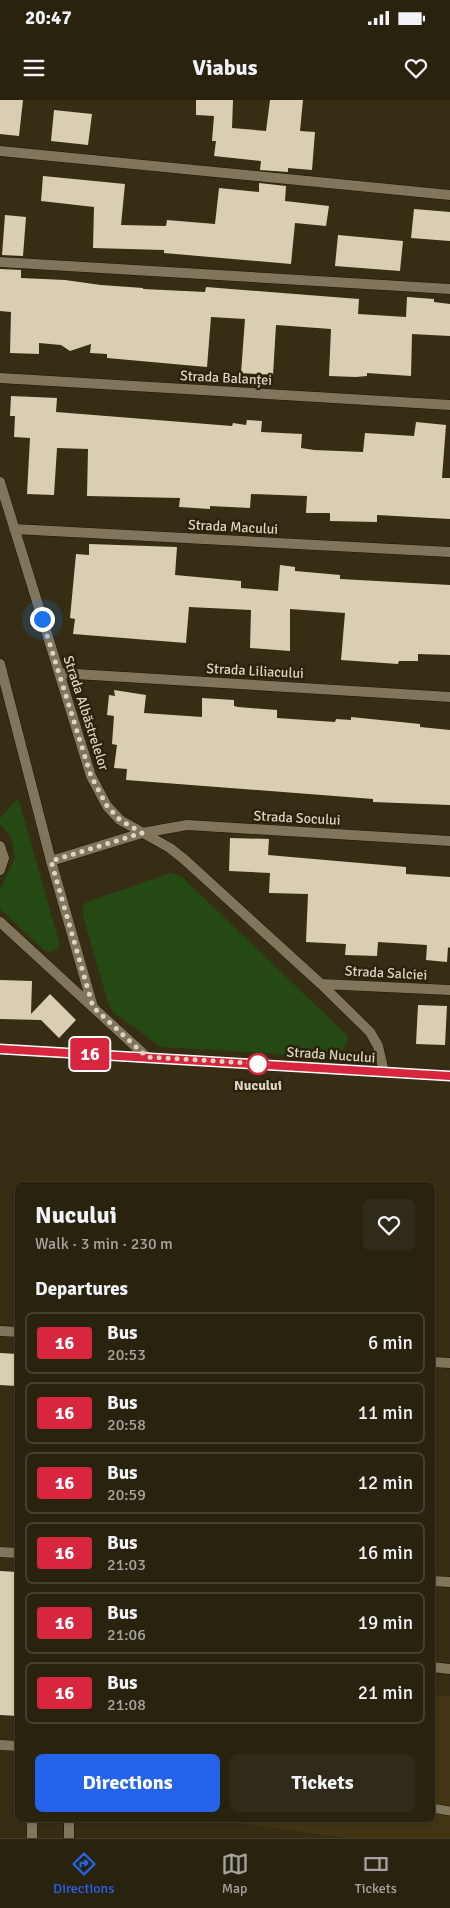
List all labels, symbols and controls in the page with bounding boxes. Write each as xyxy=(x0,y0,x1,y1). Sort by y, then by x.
text: 20:47 xyxy=(25,6,72,30)
icon: menu xyxy=(20,54,48,82)
text: Viabus xyxy=(193,54,257,81)
icon: heart xyxy=(402,54,430,82)
street label: Strada Balanței xyxy=(179,367,273,389)
street label: Strada Macului xyxy=(187,516,279,538)
your location xyxy=(30,607,55,632)
street label: Strada Albăstrelelor xyxy=(59,653,113,773)
street label: Strada Liliacului xyxy=(206,660,304,682)
street label: Strada Socului xyxy=(253,807,341,829)
street label: Strada Salciei xyxy=(344,962,428,984)
line badge: 16 xyxy=(68,1038,112,1070)
text: 16 xyxy=(80,1043,100,1065)
street label: Strada Nucului xyxy=(286,1043,376,1067)
marker: Nucului xyxy=(247,1053,269,1075)
place label: Nucului xyxy=(234,1077,282,1094)
button: heart xyxy=(363,1199,415,1251)
text: Nucului xyxy=(35,1200,117,1230)
text: Walk · 3 min · 230 m xyxy=(35,1234,173,1254)
text: Departures xyxy=(35,1277,128,1301)
text: Bus xyxy=(107,1321,138,1345)
text: 6 min xyxy=(368,1331,413,1355)
text: 16 xyxy=(55,1332,74,1354)
text: 20:53 xyxy=(107,1345,146,1365)
text: Bus xyxy=(107,1391,138,1415)
text: 11 min xyxy=(358,1401,413,1425)
text: 16 xyxy=(55,1402,74,1424)
text: 20:58 xyxy=(107,1415,146,1435)
text: Bus xyxy=(107,1461,138,1485)
text: 12 min xyxy=(358,1471,413,1495)
text: 16 xyxy=(55,1472,74,1494)
text: 20:59 xyxy=(107,1485,146,1505)
text: Bus xyxy=(107,1531,138,1555)
text: 16 min xyxy=(358,1541,413,1565)
text: 16 xyxy=(55,1542,74,1564)
text: 21:03 xyxy=(107,1555,146,1575)
text: Bus xyxy=(107,1601,138,1625)
text: 19 min xyxy=(358,1611,413,1635)
text: 16 xyxy=(55,1612,74,1634)
text: 21:06 xyxy=(107,1625,146,1645)
text: Bus xyxy=(107,1671,138,1695)
text: 21 min xyxy=(358,1681,413,1705)
text: 16 xyxy=(55,1682,74,1704)
text: 21:08 xyxy=(107,1695,146,1715)
button: Directions xyxy=(35,1754,220,1812)
button: Tickets xyxy=(230,1754,415,1812)
tab: Directions xyxy=(53,1850,114,1897)
tab: Map xyxy=(221,1850,249,1897)
tab: Tickets xyxy=(355,1850,397,1897)

